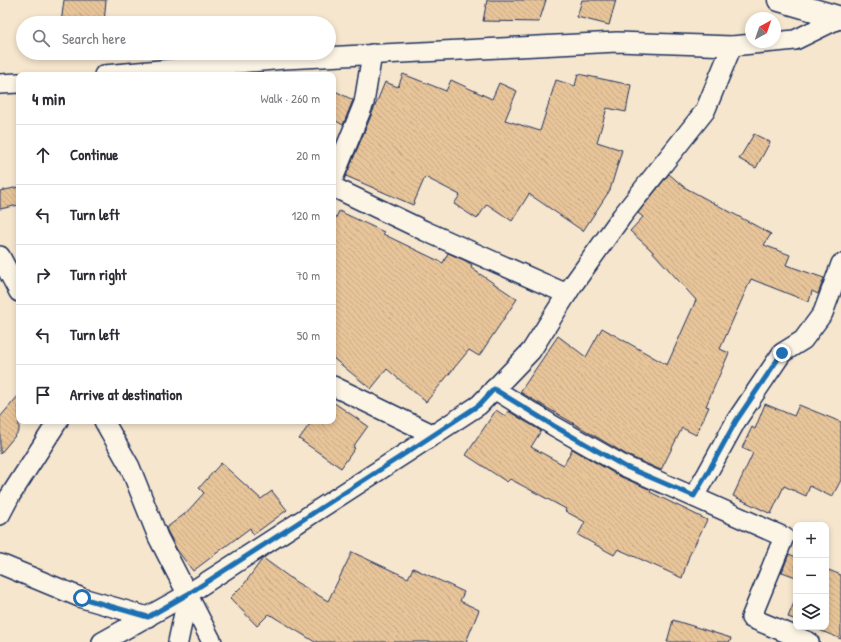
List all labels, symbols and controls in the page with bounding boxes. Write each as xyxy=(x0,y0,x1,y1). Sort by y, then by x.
north arrow xyxy=(745,12,781,48)
search box xyxy=(16,16,336,60)
icon: search xyxy=(30,27,52,49)
text: Search here xyxy=(62,28,126,49)
text: 4 min xyxy=(32,87,65,110)
text: Walk · 260 m xyxy=(261,89,320,107)
icon: ahead xyxy=(32,144,54,166)
text: Continue xyxy=(70,144,118,165)
text: 20 m xyxy=(296,146,320,164)
icon: left xyxy=(32,204,54,226)
text: Turn left xyxy=(70,204,120,225)
text: 120 m xyxy=(292,206,320,224)
icon: right xyxy=(32,264,54,286)
text: Turn right xyxy=(70,264,126,285)
text: 70 m xyxy=(296,266,320,284)
icon: left xyxy=(32,324,54,346)
text: Turn left xyxy=(70,324,120,345)
text: 50 m xyxy=(297,326,320,344)
route end xyxy=(773,344,791,362)
icon: arrive xyxy=(32,384,54,406)
text: Arrive at destination xyxy=(70,384,182,405)
map controls xyxy=(793,522,829,630)
button: + xyxy=(793,522,829,558)
button: − xyxy=(793,558,829,594)
route start xyxy=(73,589,91,607)
button: layers xyxy=(793,594,829,630)

